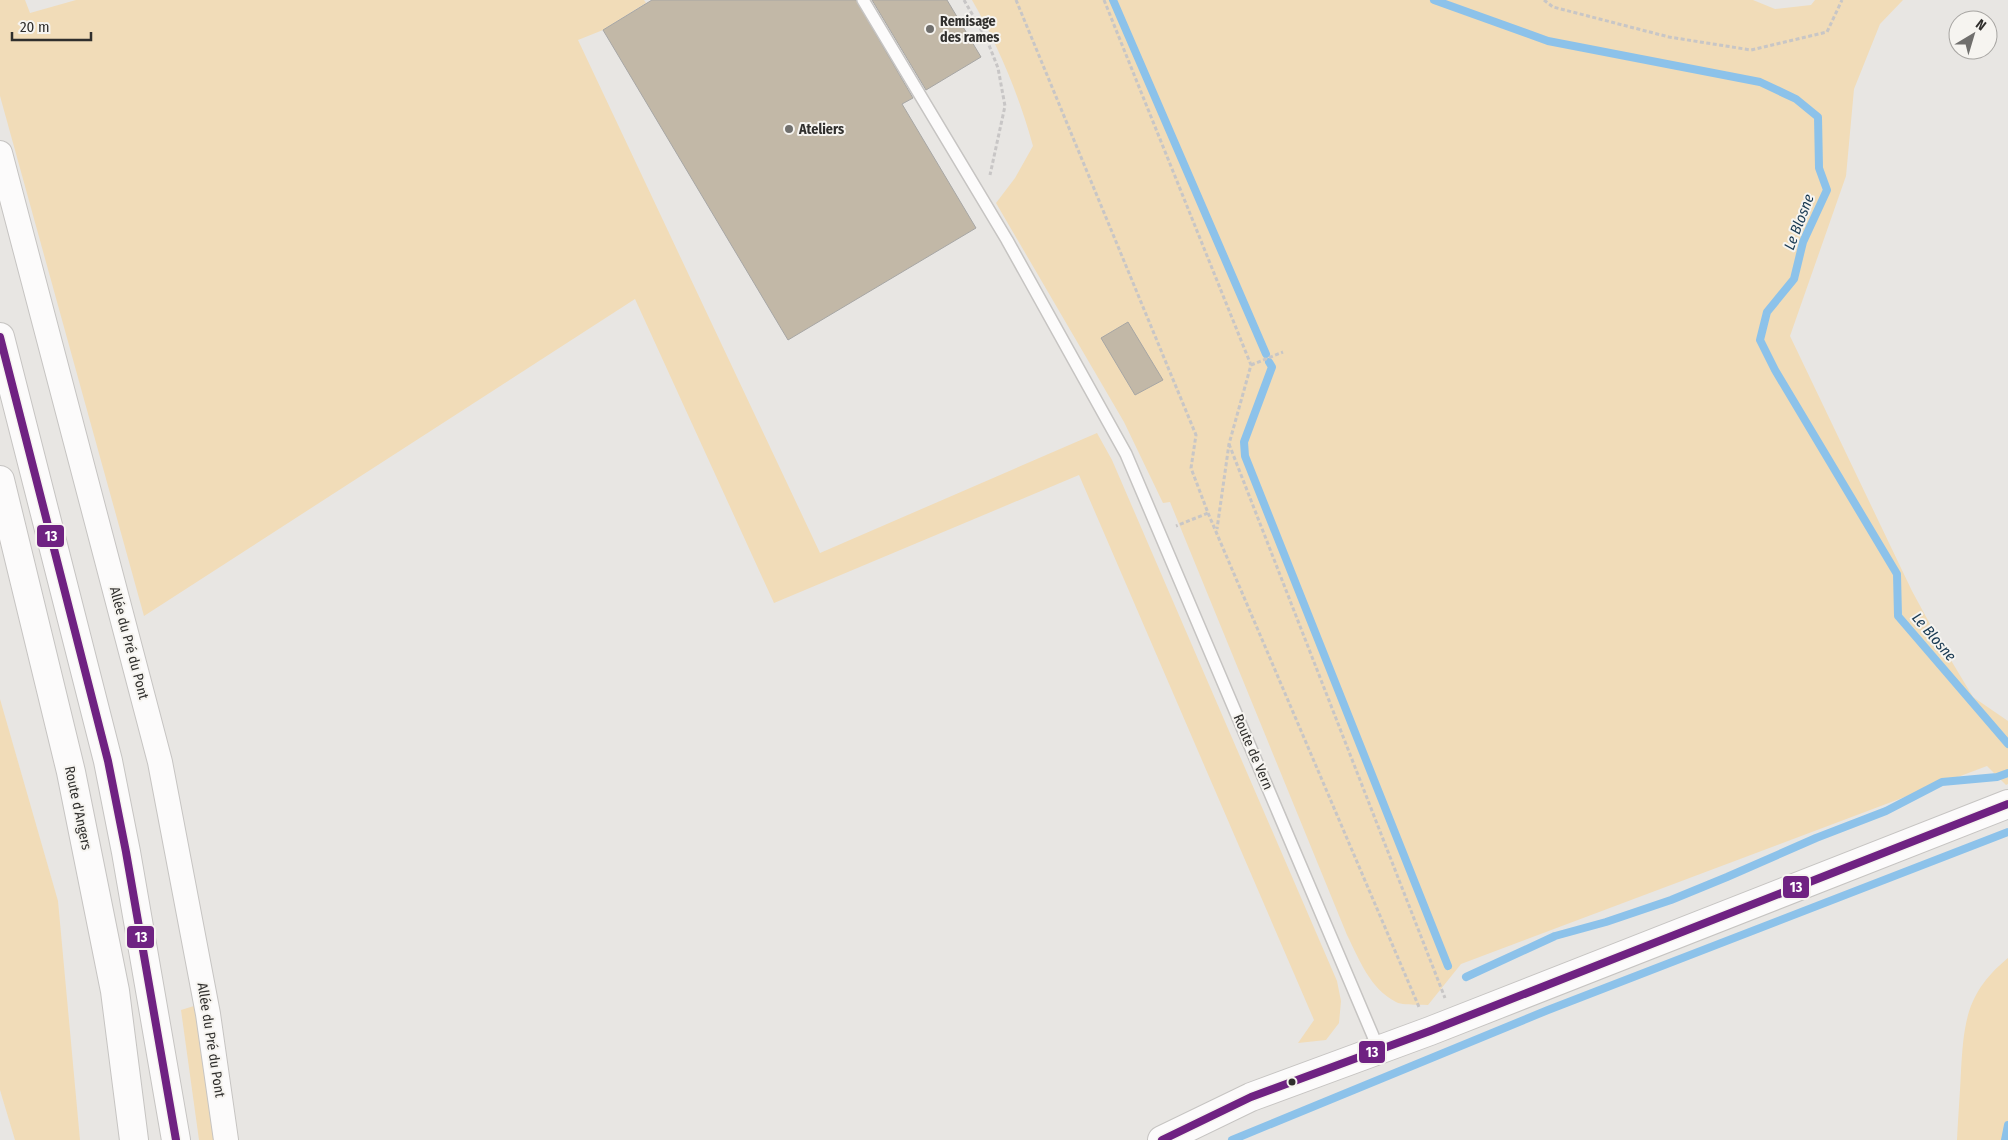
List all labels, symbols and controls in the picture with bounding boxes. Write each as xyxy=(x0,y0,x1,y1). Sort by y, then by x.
scale bar xyxy=(12,10,91,42)
north arrow xyxy=(1948,10,1998,60)
place label: Remisage des rames xyxy=(940,13,999,46)
text: N xyxy=(1972,16,1989,34)
text: 20 m xyxy=(20,18,50,36)
marker: Remisage des rames xyxy=(924,23,936,35)
place label: Ateliers xyxy=(798,121,844,138)
marker: Ateliers xyxy=(783,123,795,135)
water label: Le Blosne xyxy=(1780,192,1818,252)
line badge: 13 xyxy=(36,524,65,548)
text: 13 xyxy=(45,528,58,545)
street label: Allée du Pré du Pont xyxy=(106,585,152,702)
water label: Le Blosne xyxy=(1908,609,1960,665)
street label: Route de Vern xyxy=(1229,712,1277,792)
street label: Route d'Angers xyxy=(61,765,95,851)
line badge: 13 xyxy=(1782,875,1810,899)
text: 13 xyxy=(1790,879,1803,896)
line badge: 13 xyxy=(126,925,155,949)
text: 13 xyxy=(135,929,148,946)
street label: Allée du Pré du Pont xyxy=(194,981,229,1099)
line badge: 13 xyxy=(1358,1040,1386,1064)
text: 13 xyxy=(1366,1044,1379,1061)
unlabelled marker xyxy=(1287,1077,1297,1087)

